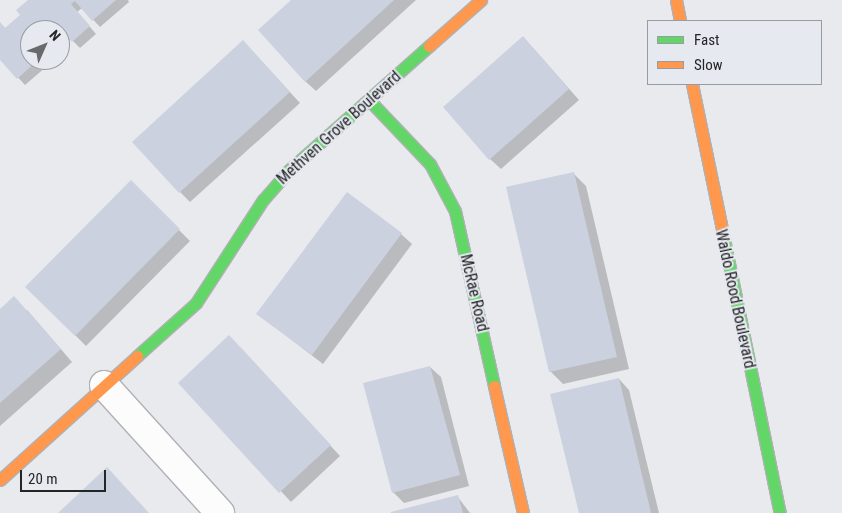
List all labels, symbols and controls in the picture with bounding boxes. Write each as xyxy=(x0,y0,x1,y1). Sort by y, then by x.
north arrow xyxy=(20,20,70,70)
legend xyxy=(647,20,822,85)
text: N xyxy=(46,27,64,44)
text: Fast xyxy=(694,31,719,49)
text: Slow xyxy=(694,56,723,74)
street label: Methven Grove Boulevard xyxy=(273,67,405,189)
street label: Waldo Rood Boulevard xyxy=(711,228,759,370)
street label: McRae Road xyxy=(456,252,492,334)
scale bar xyxy=(22,460,109,492)
text: 20 m xyxy=(28,470,58,488)

